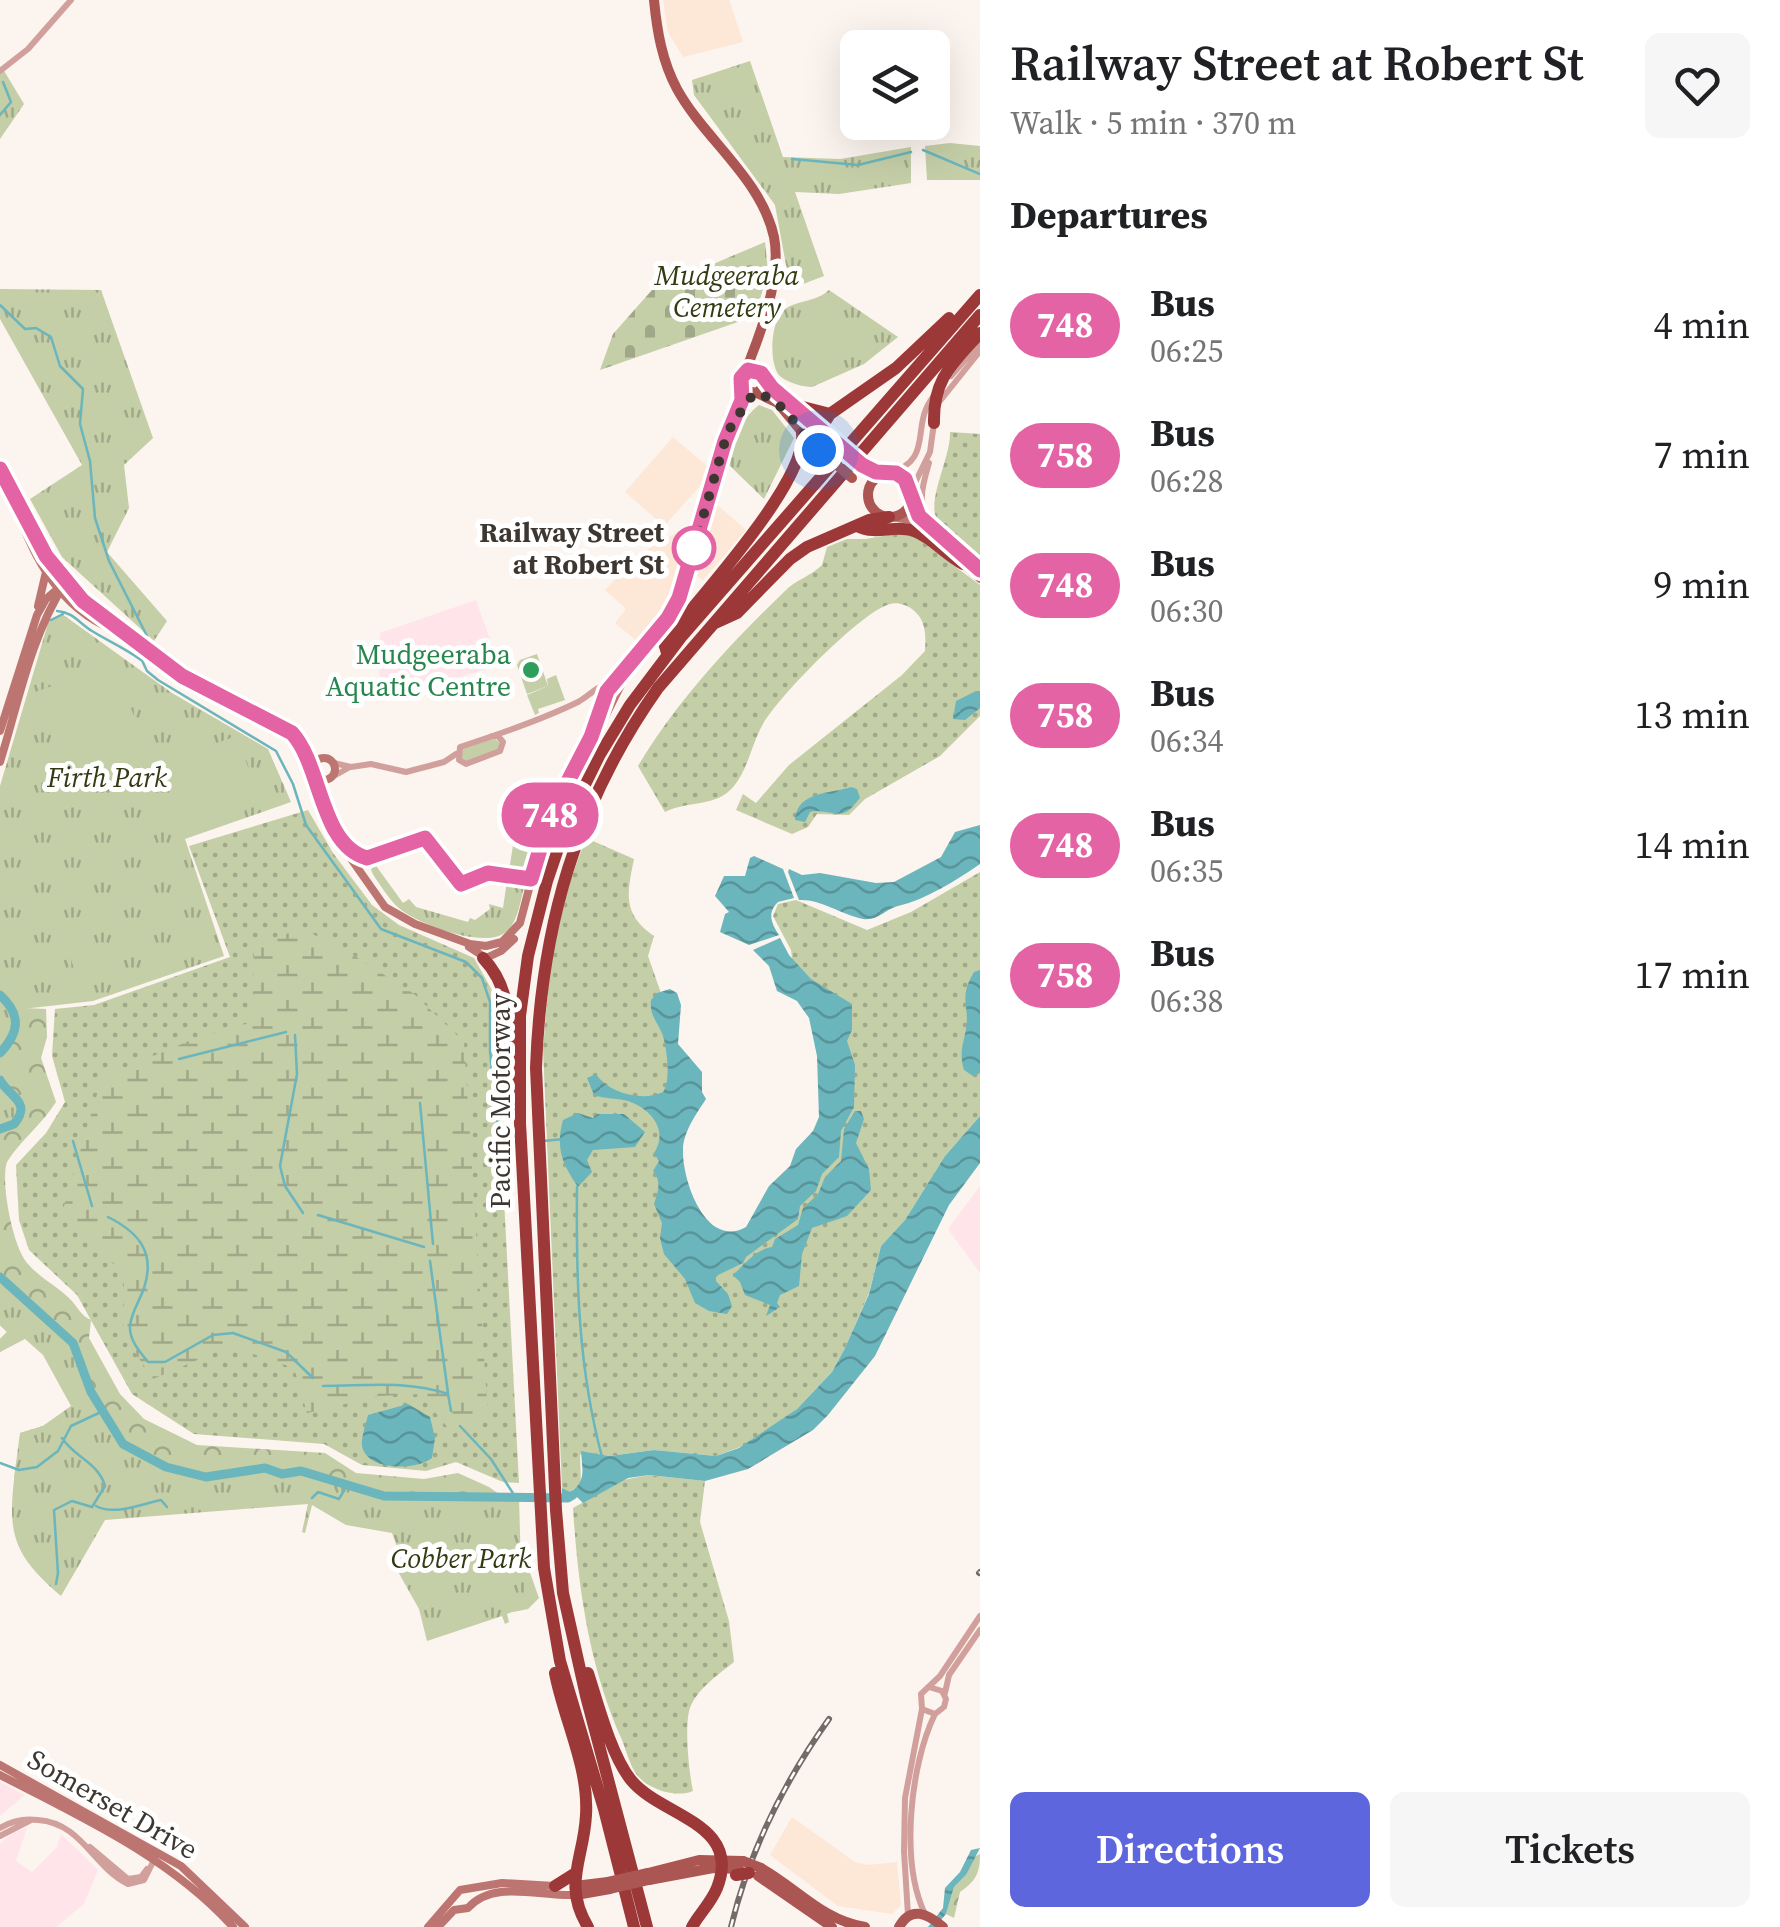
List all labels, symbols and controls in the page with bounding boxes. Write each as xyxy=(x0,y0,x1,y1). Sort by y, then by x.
map controls xyxy=(840,30,950,140)
button: layers xyxy=(840,30,950,140)
text: Railway Street at Robert St xyxy=(1010,30,1584,96)
button: heart xyxy=(1645,33,1750,138)
text: Walk · 5 min · 370 m xyxy=(1010,101,1296,145)
text: Departures xyxy=(1010,189,1208,241)
park label: Mudgeeraba Cemetery xyxy=(654,256,800,326)
text: Bus xyxy=(1150,277,1215,329)
text: 4 min xyxy=(1654,299,1750,351)
text: 748 xyxy=(1037,301,1093,349)
text: 06:25 xyxy=(1150,329,1224,373)
text: Bus xyxy=(1150,407,1215,459)
your location xyxy=(794,425,844,475)
text: 7 min xyxy=(1654,429,1750,481)
text: 758 xyxy=(1037,431,1093,479)
text: 06:28 xyxy=(1150,459,1224,503)
place label: Railway Street at Robert St xyxy=(479,513,665,583)
marker: Railway Street at Robert St xyxy=(673,527,715,569)
text: Bus xyxy=(1150,537,1215,589)
text: 9 min xyxy=(1654,559,1750,611)
text: 748 xyxy=(1037,561,1093,609)
text: 06:30 xyxy=(1150,589,1224,633)
place label: Mudgeeraba Aquatic Centre xyxy=(325,635,512,705)
marker: Mudgeeraba Aquatic Centre xyxy=(520,659,542,681)
text: Bus xyxy=(1150,667,1215,719)
text: 13 min xyxy=(1635,689,1750,741)
text: 758 xyxy=(1037,691,1093,739)
text: 06:34 xyxy=(1150,719,1224,763)
park label: Firth Park xyxy=(46,758,168,796)
line badge: 748 xyxy=(492,782,608,848)
text: 748 xyxy=(522,791,578,839)
text: Bus xyxy=(1150,797,1215,849)
text: 14 min xyxy=(1635,819,1750,871)
text: 748 xyxy=(1037,821,1093,869)
text: 06:35 xyxy=(1150,849,1224,893)
text: Bus xyxy=(1150,927,1215,979)
text: 17 min xyxy=(1635,949,1750,1001)
text: 758 xyxy=(1037,951,1093,999)
text: 06:38 xyxy=(1150,979,1224,1023)
street label: Pacific Motorway xyxy=(481,993,519,1209)
park label: Cobber Park xyxy=(391,1539,532,1577)
street label: Somerset Drive xyxy=(21,1740,205,1868)
button: Directions xyxy=(1010,1792,1370,1907)
button: Tickets xyxy=(1390,1792,1750,1907)

